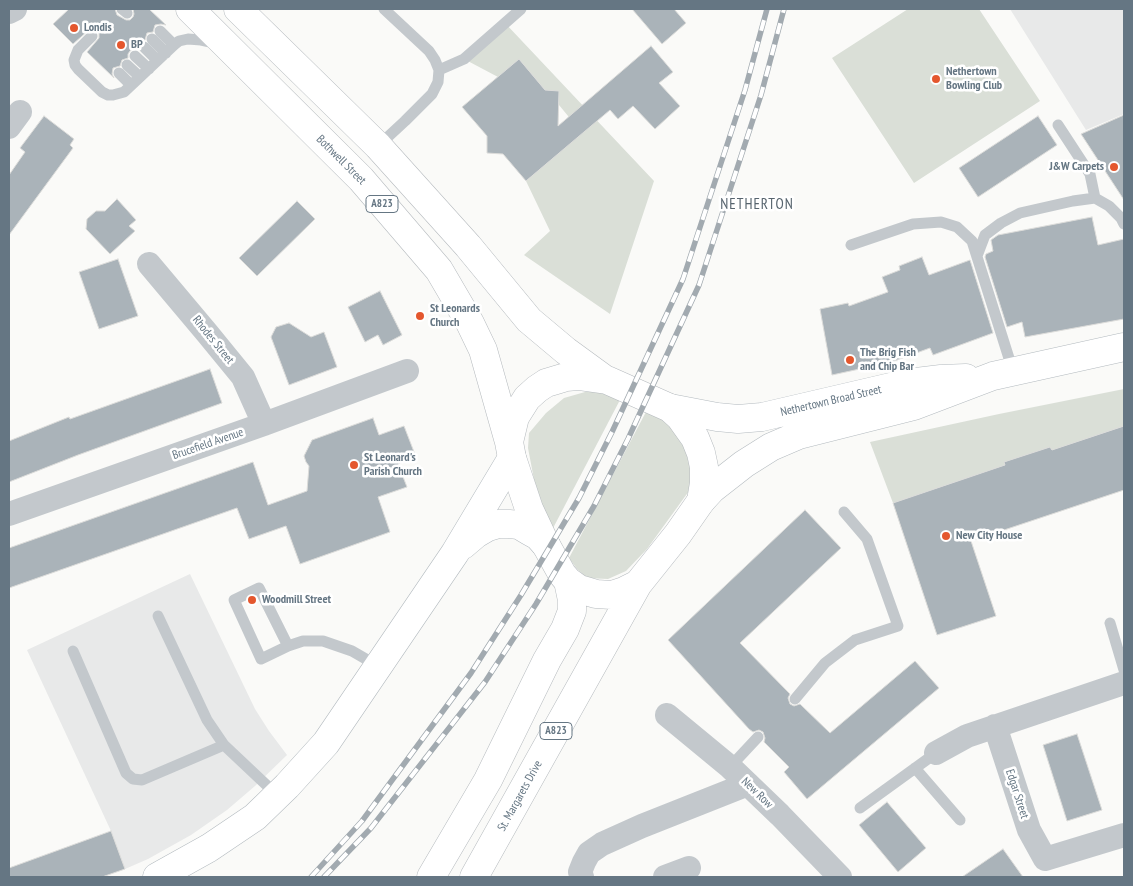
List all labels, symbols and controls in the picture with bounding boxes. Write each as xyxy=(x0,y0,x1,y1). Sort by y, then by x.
place label: Londis xyxy=(84,21,112,35)
marker: Londis xyxy=(68,22,80,34)
place label: BP xyxy=(131,38,143,52)
marker: BP xyxy=(115,39,127,51)
place label: Nethertown Bowling Club xyxy=(946,65,1002,93)
marker: Nethertown Bowling Club xyxy=(930,73,942,85)
street label: Bothwell Street xyxy=(313,132,369,188)
place label: J&W Carpets xyxy=(1049,160,1104,174)
marker: J&W Carpets xyxy=(1108,161,1120,173)
road number: A823 xyxy=(366,195,398,212)
district label: NETHERTON xyxy=(719,196,795,214)
place label: St Leonards Church xyxy=(430,302,480,330)
marker: St Leonards Church xyxy=(414,310,426,322)
street label: Rhodes Street xyxy=(189,313,237,367)
place label: The Brig Fish and Chip Bar xyxy=(860,346,916,374)
marker: The Brig Fish and Chip Bar xyxy=(844,354,856,366)
street label: Nethertown Broad Street xyxy=(779,382,883,420)
street label: Brucefield Avenue xyxy=(171,425,245,463)
place label: St Leonard's Parish Church xyxy=(364,451,422,479)
marker: St Leonard's Parish Church xyxy=(348,459,360,471)
place label: New City House xyxy=(956,529,1022,543)
marker: New City House xyxy=(940,530,952,542)
place label: Woodmill Street xyxy=(262,593,331,607)
marker: Woodmill Street xyxy=(246,594,258,606)
road number: A823 xyxy=(540,722,572,739)
street label: St. Margarets Drive xyxy=(495,758,545,834)
street label: Edgar Street xyxy=(1002,768,1032,820)
street label: New Row xyxy=(738,774,776,812)

